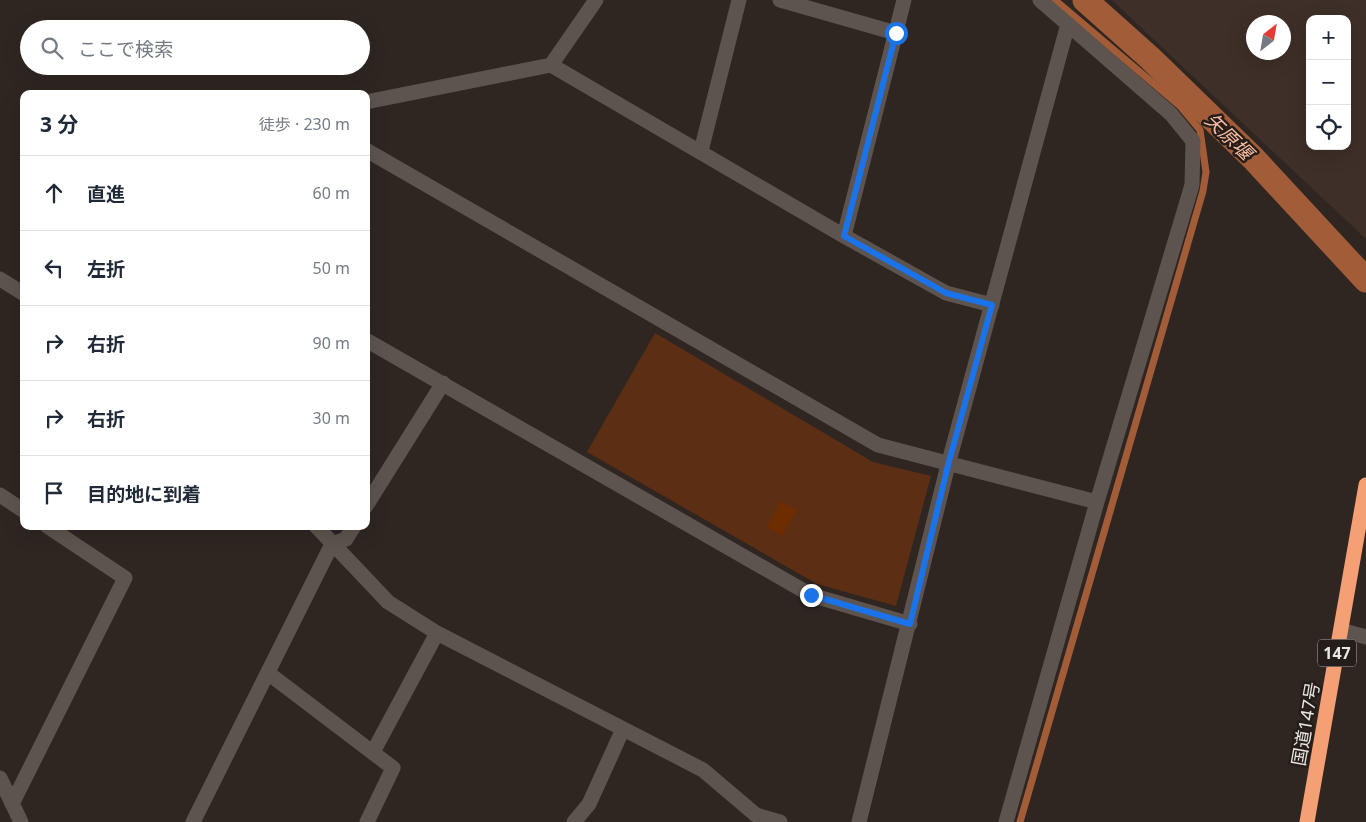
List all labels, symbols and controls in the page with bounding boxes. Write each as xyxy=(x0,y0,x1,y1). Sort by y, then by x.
north arrow xyxy=(1246,15,1291,60)
map controls xyxy=(1306,15,1351,150)
button: + xyxy=(1306,15,1351,60)
search box xyxy=(20,20,370,75)
route start xyxy=(885,22,908,45)
icon: search xyxy=(38,34,66,62)
text: ここで検索 xyxy=(78,36,173,62)
button: − xyxy=(1306,60,1351,105)
button: locate xyxy=(1306,105,1351,150)
water label: 矢原堰 xyxy=(1199,107,1261,167)
text: 3 分 xyxy=(40,110,78,138)
text: 徒歩 · 230 m xyxy=(259,113,350,135)
icon: ahead xyxy=(40,179,68,207)
text: 直進 xyxy=(87,181,125,207)
text: 60 m xyxy=(313,182,350,204)
icon: left xyxy=(40,254,68,282)
text: 左折 xyxy=(87,256,125,282)
text: 50 m xyxy=(313,257,350,279)
icon: right xyxy=(40,329,68,357)
text: 右折 xyxy=(87,331,125,357)
text: 90 m xyxy=(313,332,350,354)
icon: right xyxy=(40,404,68,432)
text: 右折 xyxy=(87,406,125,432)
text: 30 m xyxy=(313,407,350,429)
icon: arrive xyxy=(40,479,68,507)
text: 目的地に到着 xyxy=(87,481,201,507)
route end xyxy=(800,584,823,607)
road number: 147 xyxy=(1318,640,1356,666)
street label: 国道147号 xyxy=(1286,680,1324,768)

